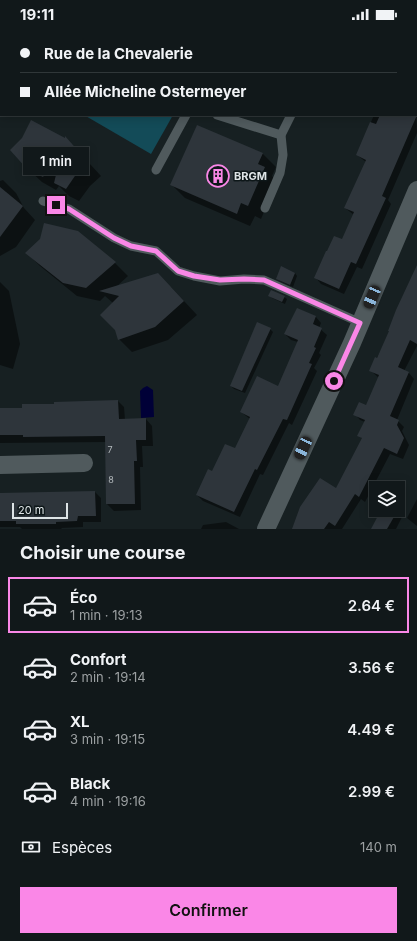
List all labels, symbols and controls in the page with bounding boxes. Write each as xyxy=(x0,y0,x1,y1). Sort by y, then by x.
text: 19:11 xyxy=(20,5,54,24)
text: Rue de la Chevalerie xyxy=(44,44,193,63)
text: Allée Micheline Ostermeyer xyxy=(44,82,246,101)
callout: 1 min xyxy=(23,147,89,175)
text: 1 min xyxy=(40,153,72,169)
building icon: BRGM xyxy=(205,163,231,189)
place label: BRGM xyxy=(234,169,267,183)
route end xyxy=(47,196,65,214)
car xyxy=(362,284,382,310)
route start xyxy=(325,372,343,390)
car xyxy=(292,435,314,461)
house number: 7 xyxy=(107,444,113,455)
house number: 8 xyxy=(108,474,114,485)
map controls xyxy=(369,481,405,517)
button: layers xyxy=(369,481,405,517)
scale bar xyxy=(12,501,68,520)
text: 20 m xyxy=(18,503,44,517)
text: Choisir une course xyxy=(20,542,185,563)
icon: car xyxy=(22,587,58,623)
text: Éco xyxy=(70,588,97,607)
text: 2.64 € xyxy=(348,596,395,615)
text: 1 min · 19:13 xyxy=(70,607,143,623)
icon: car xyxy=(22,649,58,685)
text: Confort xyxy=(70,650,126,669)
text: 3.56 € xyxy=(348,658,395,677)
text: 2 min · 19:14 xyxy=(70,669,146,685)
icon: car xyxy=(22,711,58,747)
text: XL xyxy=(70,712,90,731)
text: 4.49 € xyxy=(347,720,395,739)
text: 3 min · 19:15 xyxy=(70,731,145,747)
icon: car xyxy=(22,773,58,809)
text: Black xyxy=(70,774,110,793)
text: 2.99 € xyxy=(348,782,395,801)
text: 4 min · 19:16 xyxy=(70,793,146,809)
icon: cash xyxy=(20,836,42,858)
text: Espèces xyxy=(52,838,112,857)
text: 140 m xyxy=(360,839,397,855)
button: Confirmer xyxy=(20,887,397,933)

